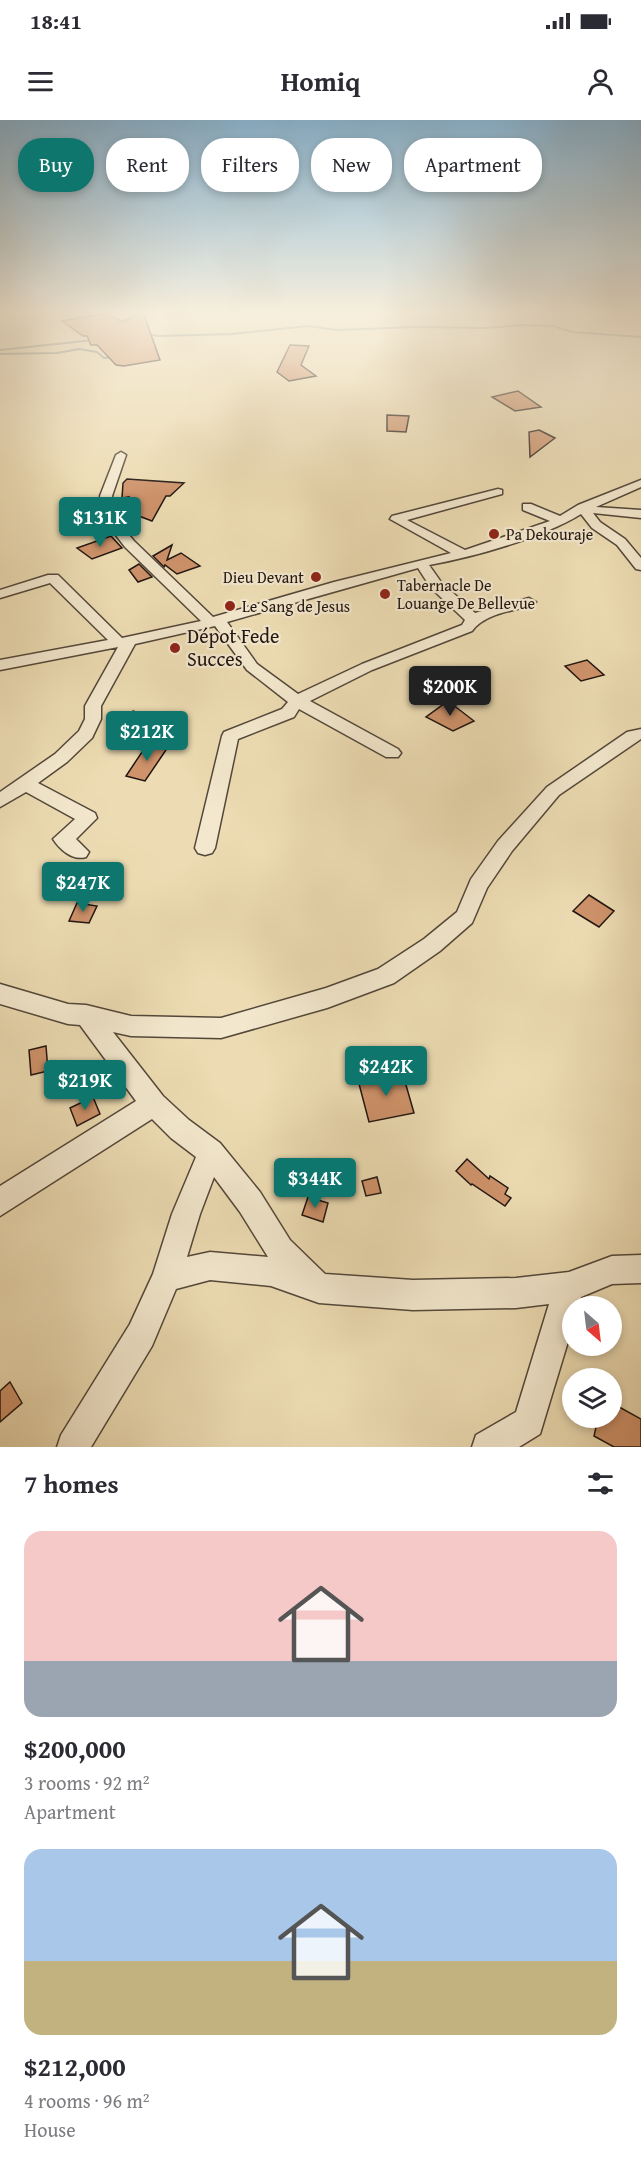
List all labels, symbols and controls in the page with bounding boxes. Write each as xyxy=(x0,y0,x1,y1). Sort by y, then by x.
text: 18:41 xyxy=(30,5,82,37)
text: Homiq xyxy=(281,61,360,101)
icon: menu xyxy=(24,65,57,98)
icon: person xyxy=(584,65,617,98)
chip: Buy xyxy=(18,138,94,192)
chip: Rent xyxy=(106,138,189,192)
chip: Filters xyxy=(201,138,299,192)
chip: New xyxy=(311,138,392,192)
chip: Apartment xyxy=(404,138,542,192)
pin: $131K xyxy=(58,497,142,548)
text: $131K xyxy=(73,502,127,531)
place label: Pa Dekouraje xyxy=(506,522,593,546)
marker: Pa Dekouraje xyxy=(487,527,501,541)
place label: Dieu Devant xyxy=(223,565,304,589)
marker: Dieu Devant xyxy=(309,570,323,584)
place label: Tabernacle De Louange De Bellevue xyxy=(397,573,535,615)
marker: Tabernacle De Louange De Bellevue xyxy=(378,587,392,601)
place label: Le Sang de Jesus xyxy=(242,594,350,618)
marker: Le Sang de Jesus xyxy=(223,599,237,613)
place label: Dépot Fede Succes xyxy=(187,621,279,673)
marker: Dépot Fede Succes xyxy=(168,641,182,655)
pin: $200K xyxy=(408,666,492,717)
text: $200K xyxy=(423,671,477,700)
pin: $212K xyxy=(105,711,189,762)
text: $212K xyxy=(120,716,174,745)
pin: $247K xyxy=(41,862,125,913)
text: $247K xyxy=(56,867,110,896)
pin: $242K xyxy=(344,1046,428,1097)
text: $242K xyxy=(359,1051,413,1080)
pin: $219K xyxy=(43,1060,127,1111)
text: $219K xyxy=(58,1065,112,1094)
pin: $344K xyxy=(273,1158,357,1209)
text: $344K xyxy=(288,1163,342,1192)
north arrow xyxy=(562,1296,622,1356)
map controls xyxy=(562,1296,622,1428)
button: layers xyxy=(562,1368,622,1428)
text: 7 homes xyxy=(24,1464,119,1503)
icon: filters xyxy=(584,1467,617,1500)
icon: home xyxy=(267,1570,375,1678)
text: $200,000 xyxy=(24,1729,126,1768)
text: 3 rooms · 92 m² xyxy=(24,1768,150,1797)
text: Apartment xyxy=(24,1797,116,1826)
icon: home xyxy=(267,1888,375,1996)
text: $212,000 xyxy=(24,2047,126,2086)
text: 4 rooms · 96 m² xyxy=(24,2086,150,2115)
text: House xyxy=(24,2115,76,2144)

